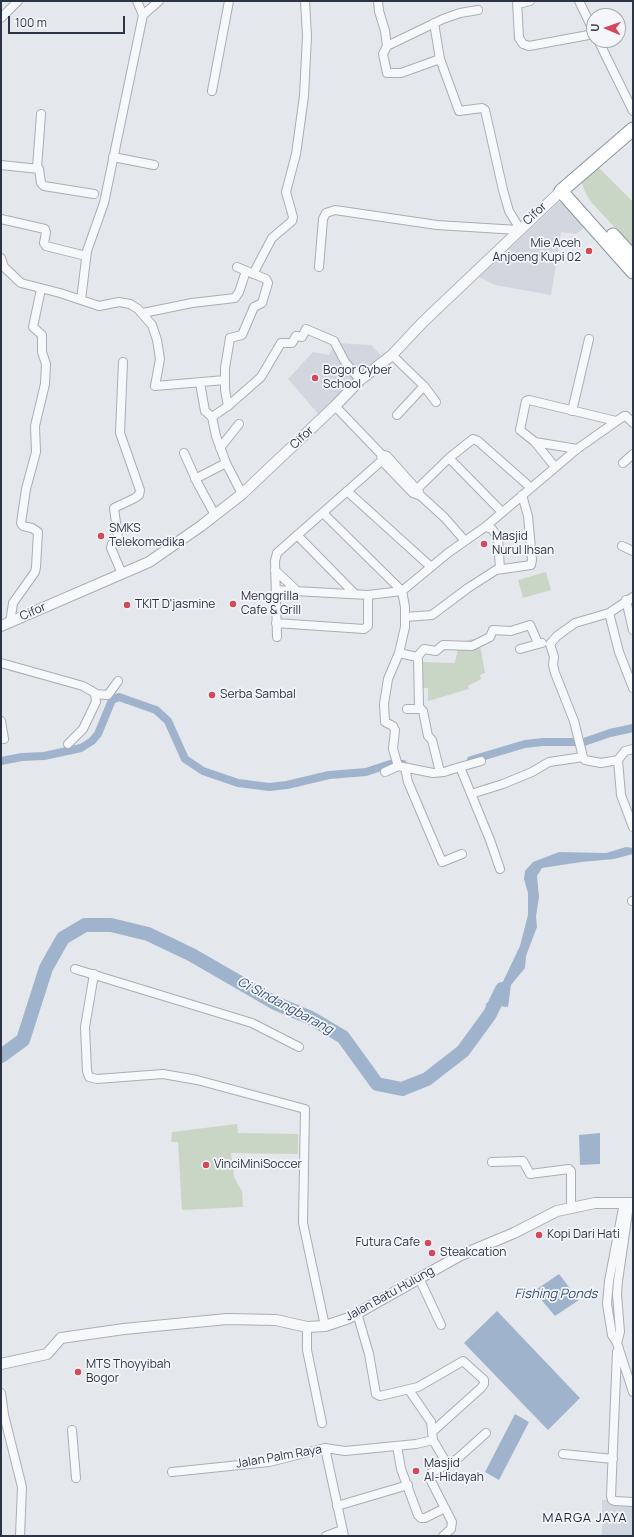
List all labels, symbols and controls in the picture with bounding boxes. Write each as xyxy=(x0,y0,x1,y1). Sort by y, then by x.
scale bar xyxy=(10,8,127,34)
north arrow xyxy=(586,8,626,48)
text: 100 m xyxy=(15,14,47,31)
text: U xyxy=(587,23,602,32)
street label: Cifor xyxy=(520,200,550,228)
place label: Mie Aceh Anjoeng Kupi 02 xyxy=(492,237,581,265)
marker: Mie Aceh Anjoeng Kupi 02 xyxy=(584,246,594,256)
place label: Bogor Cyber School xyxy=(323,364,392,392)
marker: Bogor Cyber School xyxy=(310,373,320,383)
street label: Cifor xyxy=(287,424,317,452)
place label: SMKS Telekomedika xyxy=(109,522,185,550)
place label: Masjid Nurul Ihsan xyxy=(492,530,554,558)
marker: SMKS Telekomedika xyxy=(96,531,106,541)
marker: Masjid Nurul Ihsan xyxy=(479,539,489,549)
place label: Menggrilla Cafe & Grill xyxy=(241,590,301,618)
place label: TKIT D'jasmine xyxy=(135,598,215,612)
marker: Menggrilla Cafe & Grill xyxy=(228,599,238,609)
street label: Cifor xyxy=(18,600,48,624)
marker: TKIT D'jasmine xyxy=(122,600,132,610)
place label: Serba Sambal xyxy=(220,688,296,702)
marker: Serba Sambal xyxy=(207,690,217,700)
water label: Ci Sindangbarang xyxy=(235,974,335,1038)
place label: VinciMiniSoccer xyxy=(214,1158,302,1172)
marker: VinciMiniSoccer xyxy=(201,1160,211,1170)
place label: Kopi Dari Hati xyxy=(547,1228,620,1242)
marker: Kopi Dari Hati xyxy=(534,1230,544,1240)
place label: Futura Cafe xyxy=(355,1236,420,1250)
marker: Futura Cafe xyxy=(423,1238,433,1248)
place label: Steakcation xyxy=(440,1246,506,1260)
marker: Steakcation xyxy=(427,1248,437,1258)
street label: Jalan Batu Hulung xyxy=(343,1264,437,1324)
water label: Fishing Ponds xyxy=(515,1286,597,1302)
place label: MTS Thoyyibah Bogor xyxy=(86,1358,171,1386)
marker: MTS Thoyyibah Bogor xyxy=(73,1367,83,1377)
street label: Jalan Palm Raya xyxy=(235,1442,323,1472)
place label: Masjid Al-Hidayah xyxy=(424,1457,484,1485)
marker: Masjid Al-Hidayah xyxy=(411,1466,421,1476)
district label: MARGA JAYA xyxy=(543,1510,627,1526)

